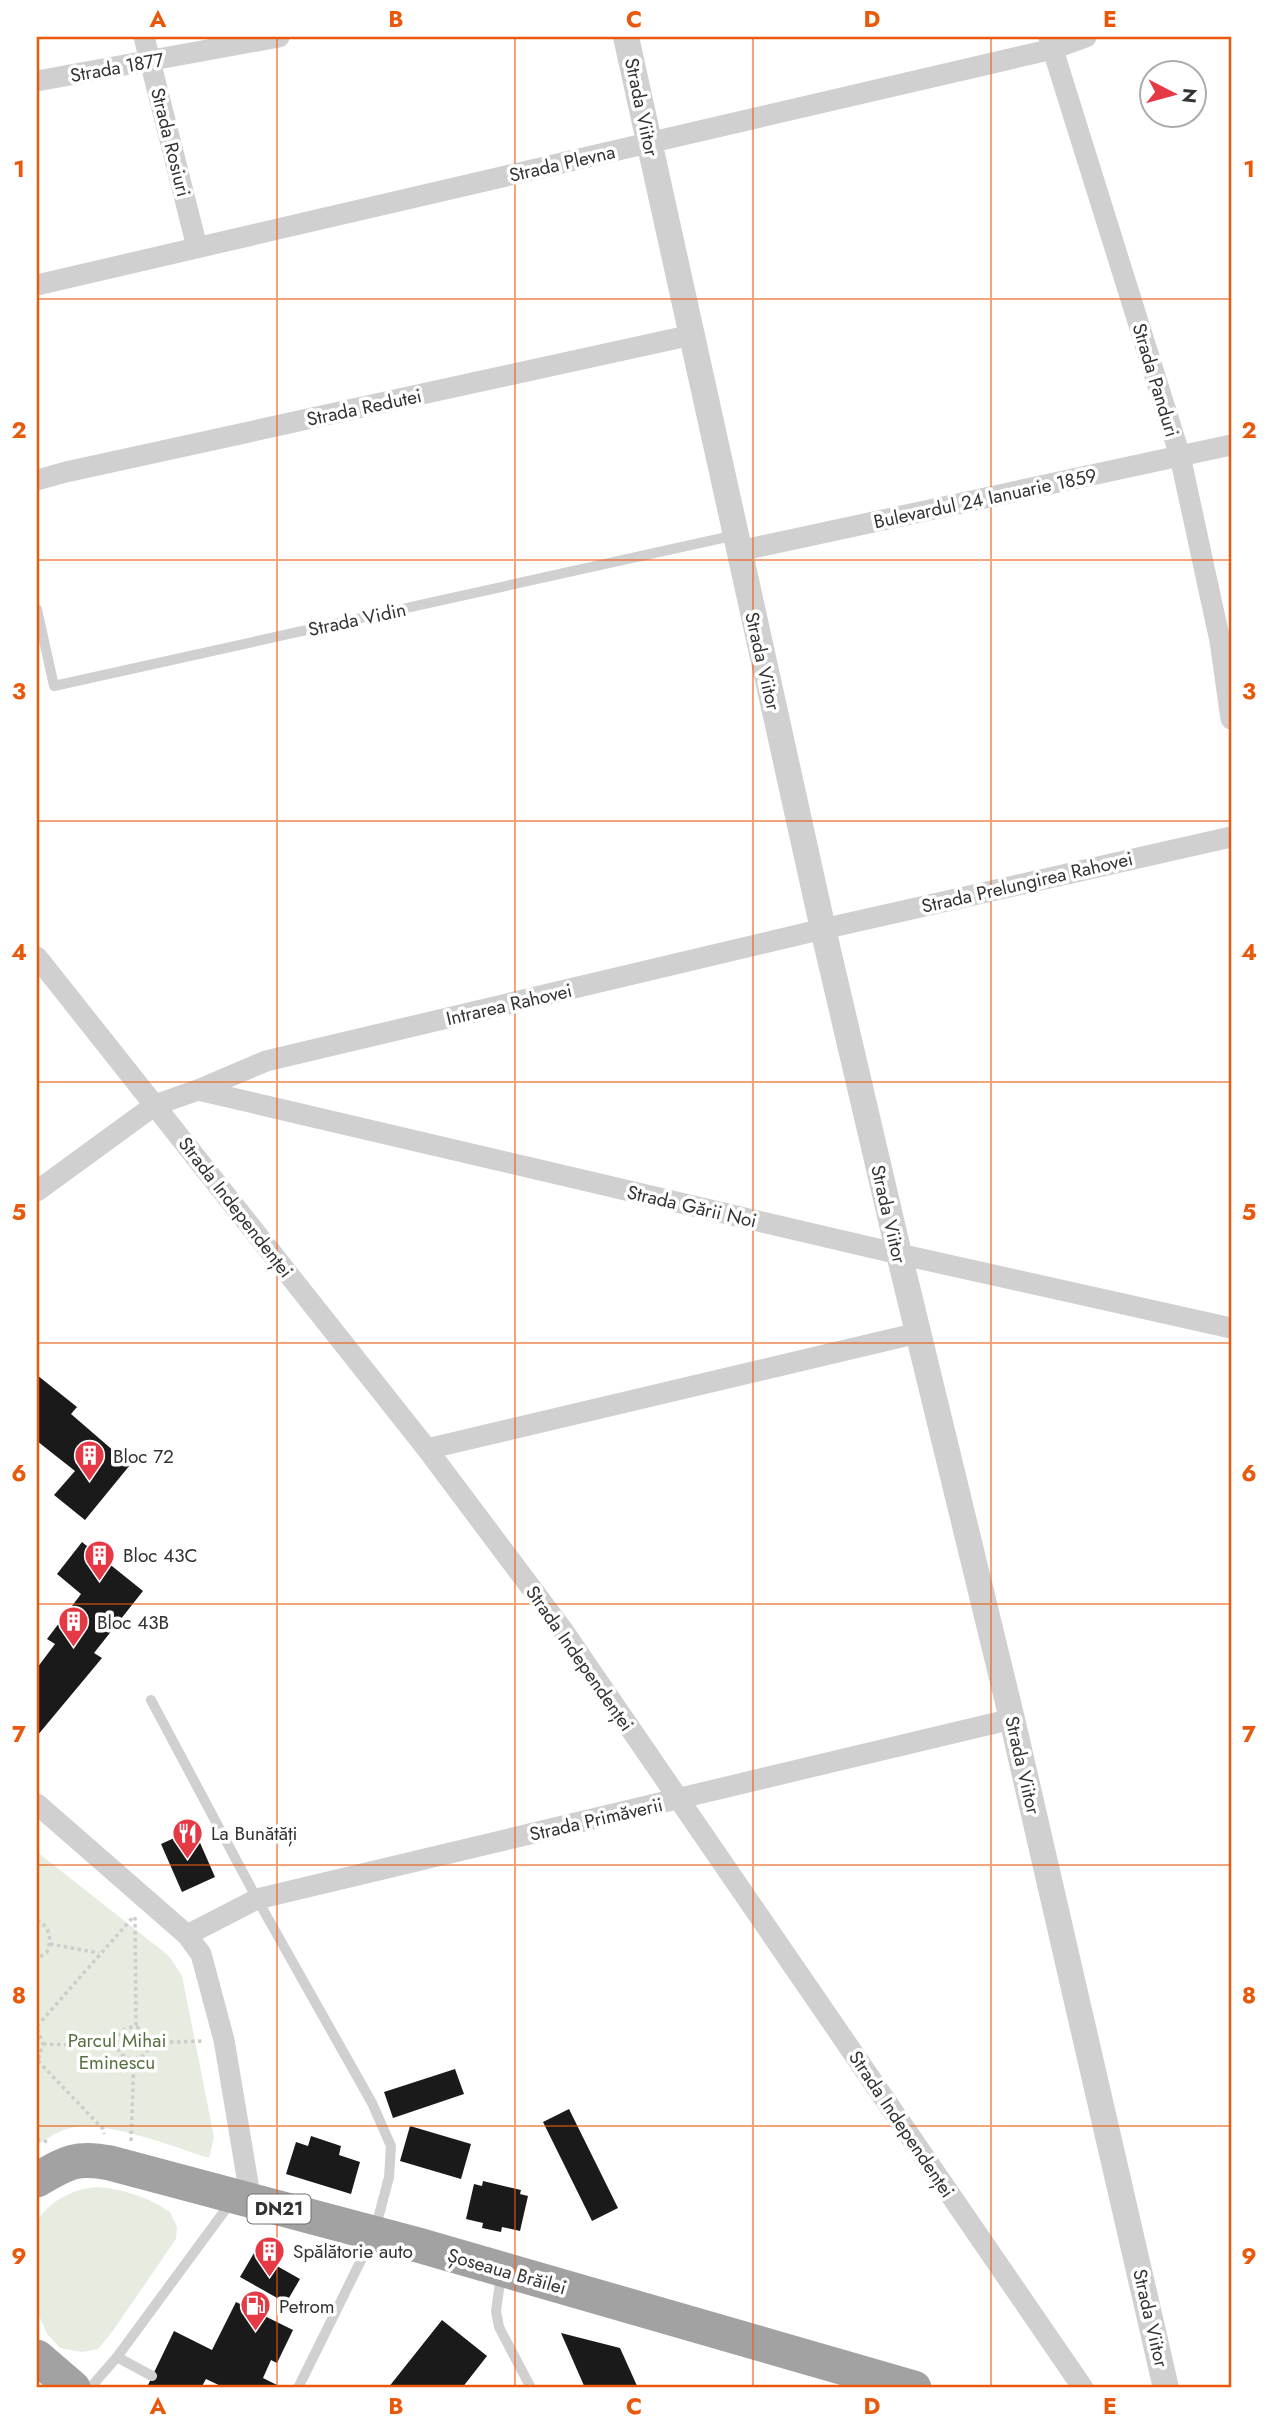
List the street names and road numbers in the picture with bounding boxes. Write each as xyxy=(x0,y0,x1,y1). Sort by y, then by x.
street label: Strada 1877 xyxy=(68,46,166,89)
street label: Strada Viitor xyxy=(618,55,665,159)
street label: Strada Rosiuri xyxy=(144,85,197,199)
street label: Strada Plevna xyxy=(506,138,618,189)
street label: Strada Panduri xyxy=(1125,320,1186,440)
street label: Strada Redutei xyxy=(304,382,424,433)
street label: Bulevardul 24 Ianuarie 1859 xyxy=(871,462,1099,535)
street label: Strada Vidin xyxy=(306,596,409,643)
street label: Strada Viitor xyxy=(738,609,787,713)
street label: Strada Prelungirea Rahovei xyxy=(919,845,1135,920)
street label: Intrarea Rahovei xyxy=(444,977,575,1032)
street label: Strada Independenței xyxy=(172,1131,299,1283)
street label: Strada Viitor xyxy=(864,1162,913,1266)
street label: Strada Gării Noi xyxy=(624,1178,759,1235)
street label: Strada Independenței xyxy=(519,1580,640,1736)
street label: Strada Viitor xyxy=(998,1713,1047,1817)
street label: Strada Primăverii xyxy=(527,1791,665,1848)
street label: Strada Independenței xyxy=(842,2045,961,2203)
road number: DN21 xyxy=(247,2194,310,2224)
street label: Șoseaua Brăilei xyxy=(444,2242,569,2301)
street label: Strada Viitor xyxy=(1126,2266,1175,2370)

